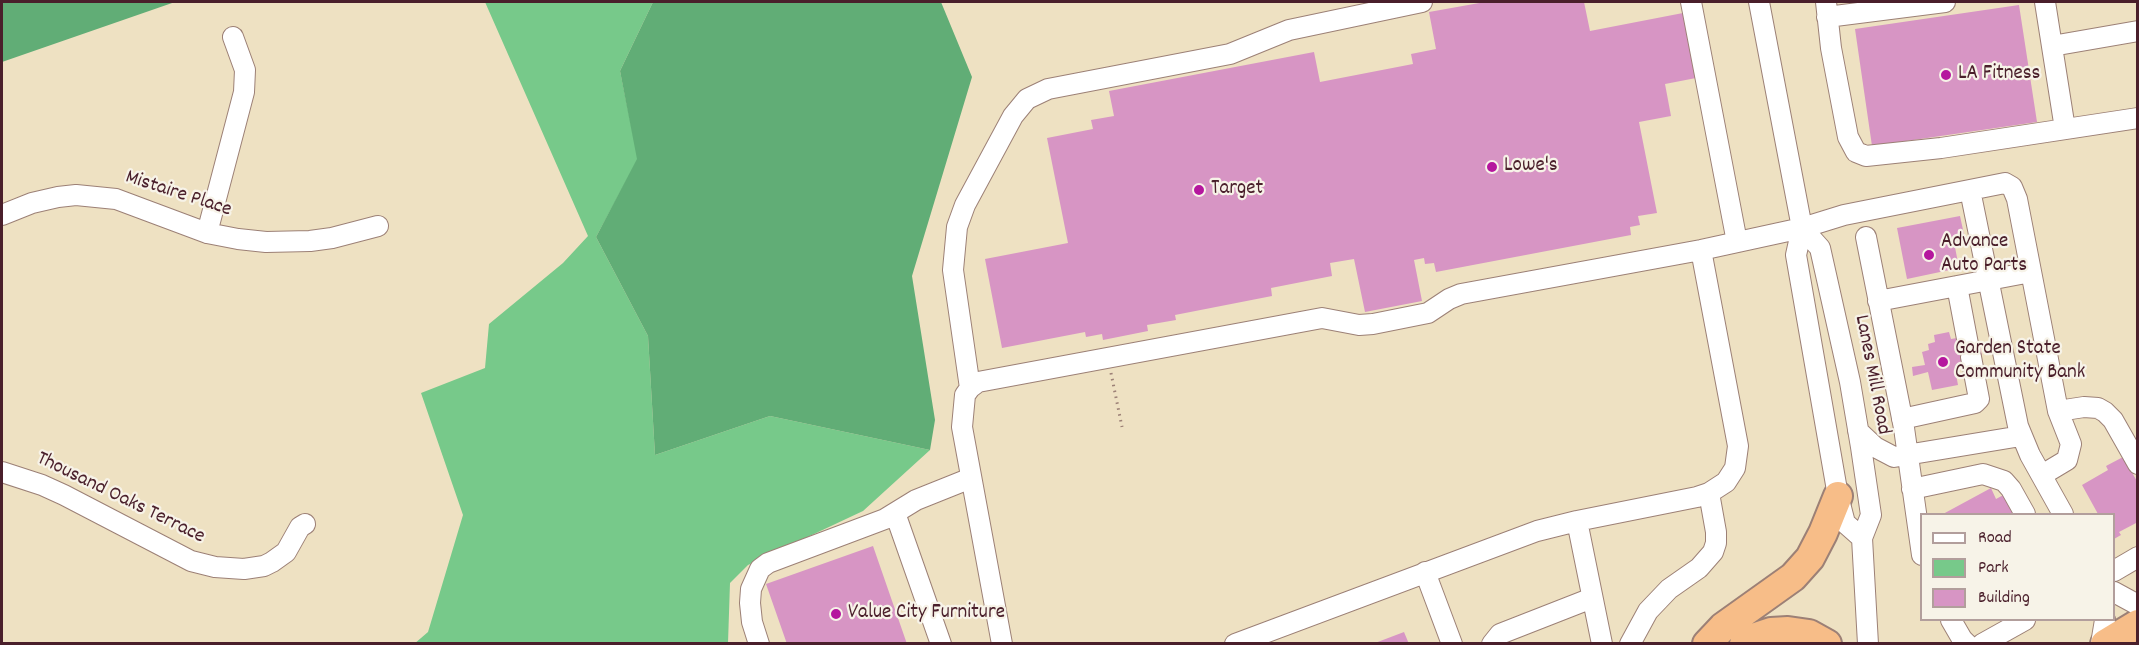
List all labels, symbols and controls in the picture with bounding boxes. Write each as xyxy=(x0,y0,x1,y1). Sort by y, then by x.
place label: LA Fitness xyxy=(1958,62,2040,88)
marker: LA Fitness xyxy=(1939,68,1953,82)
place label: Lowe's xyxy=(1504,154,1558,180)
marker: Lowe's xyxy=(1485,160,1499,174)
street label: Mistaire Place xyxy=(122,166,234,224)
place label: Target xyxy=(1211,177,1263,203)
marker: Target xyxy=(1192,183,1206,197)
place label: Advance Auto Parts xyxy=(1941,230,2027,280)
marker: Advance Auto Parts xyxy=(1922,248,1936,262)
street label: Lanes Mill Road xyxy=(1847,313,1895,437)
place label: Garden State Community Bank xyxy=(1955,337,2085,387)
marker: Garden State Community Bank xyxy=(1936,355,1950,369)
street label: Thousand Oaks Terrace xyxy=(32,447,208,551)
legend xyxy=(1920,513,2115,621)
text: Road xyxy=(1978,526,2012,551)
text: Park xyxy=(1978,556,2009,581)
text: Building xyxy=(1978,586,2030,611)
place label: Value City Furniture xyxy=(848,601,1005,627)
marker: Value City Furniture xyxy=(829,607,843,621)

